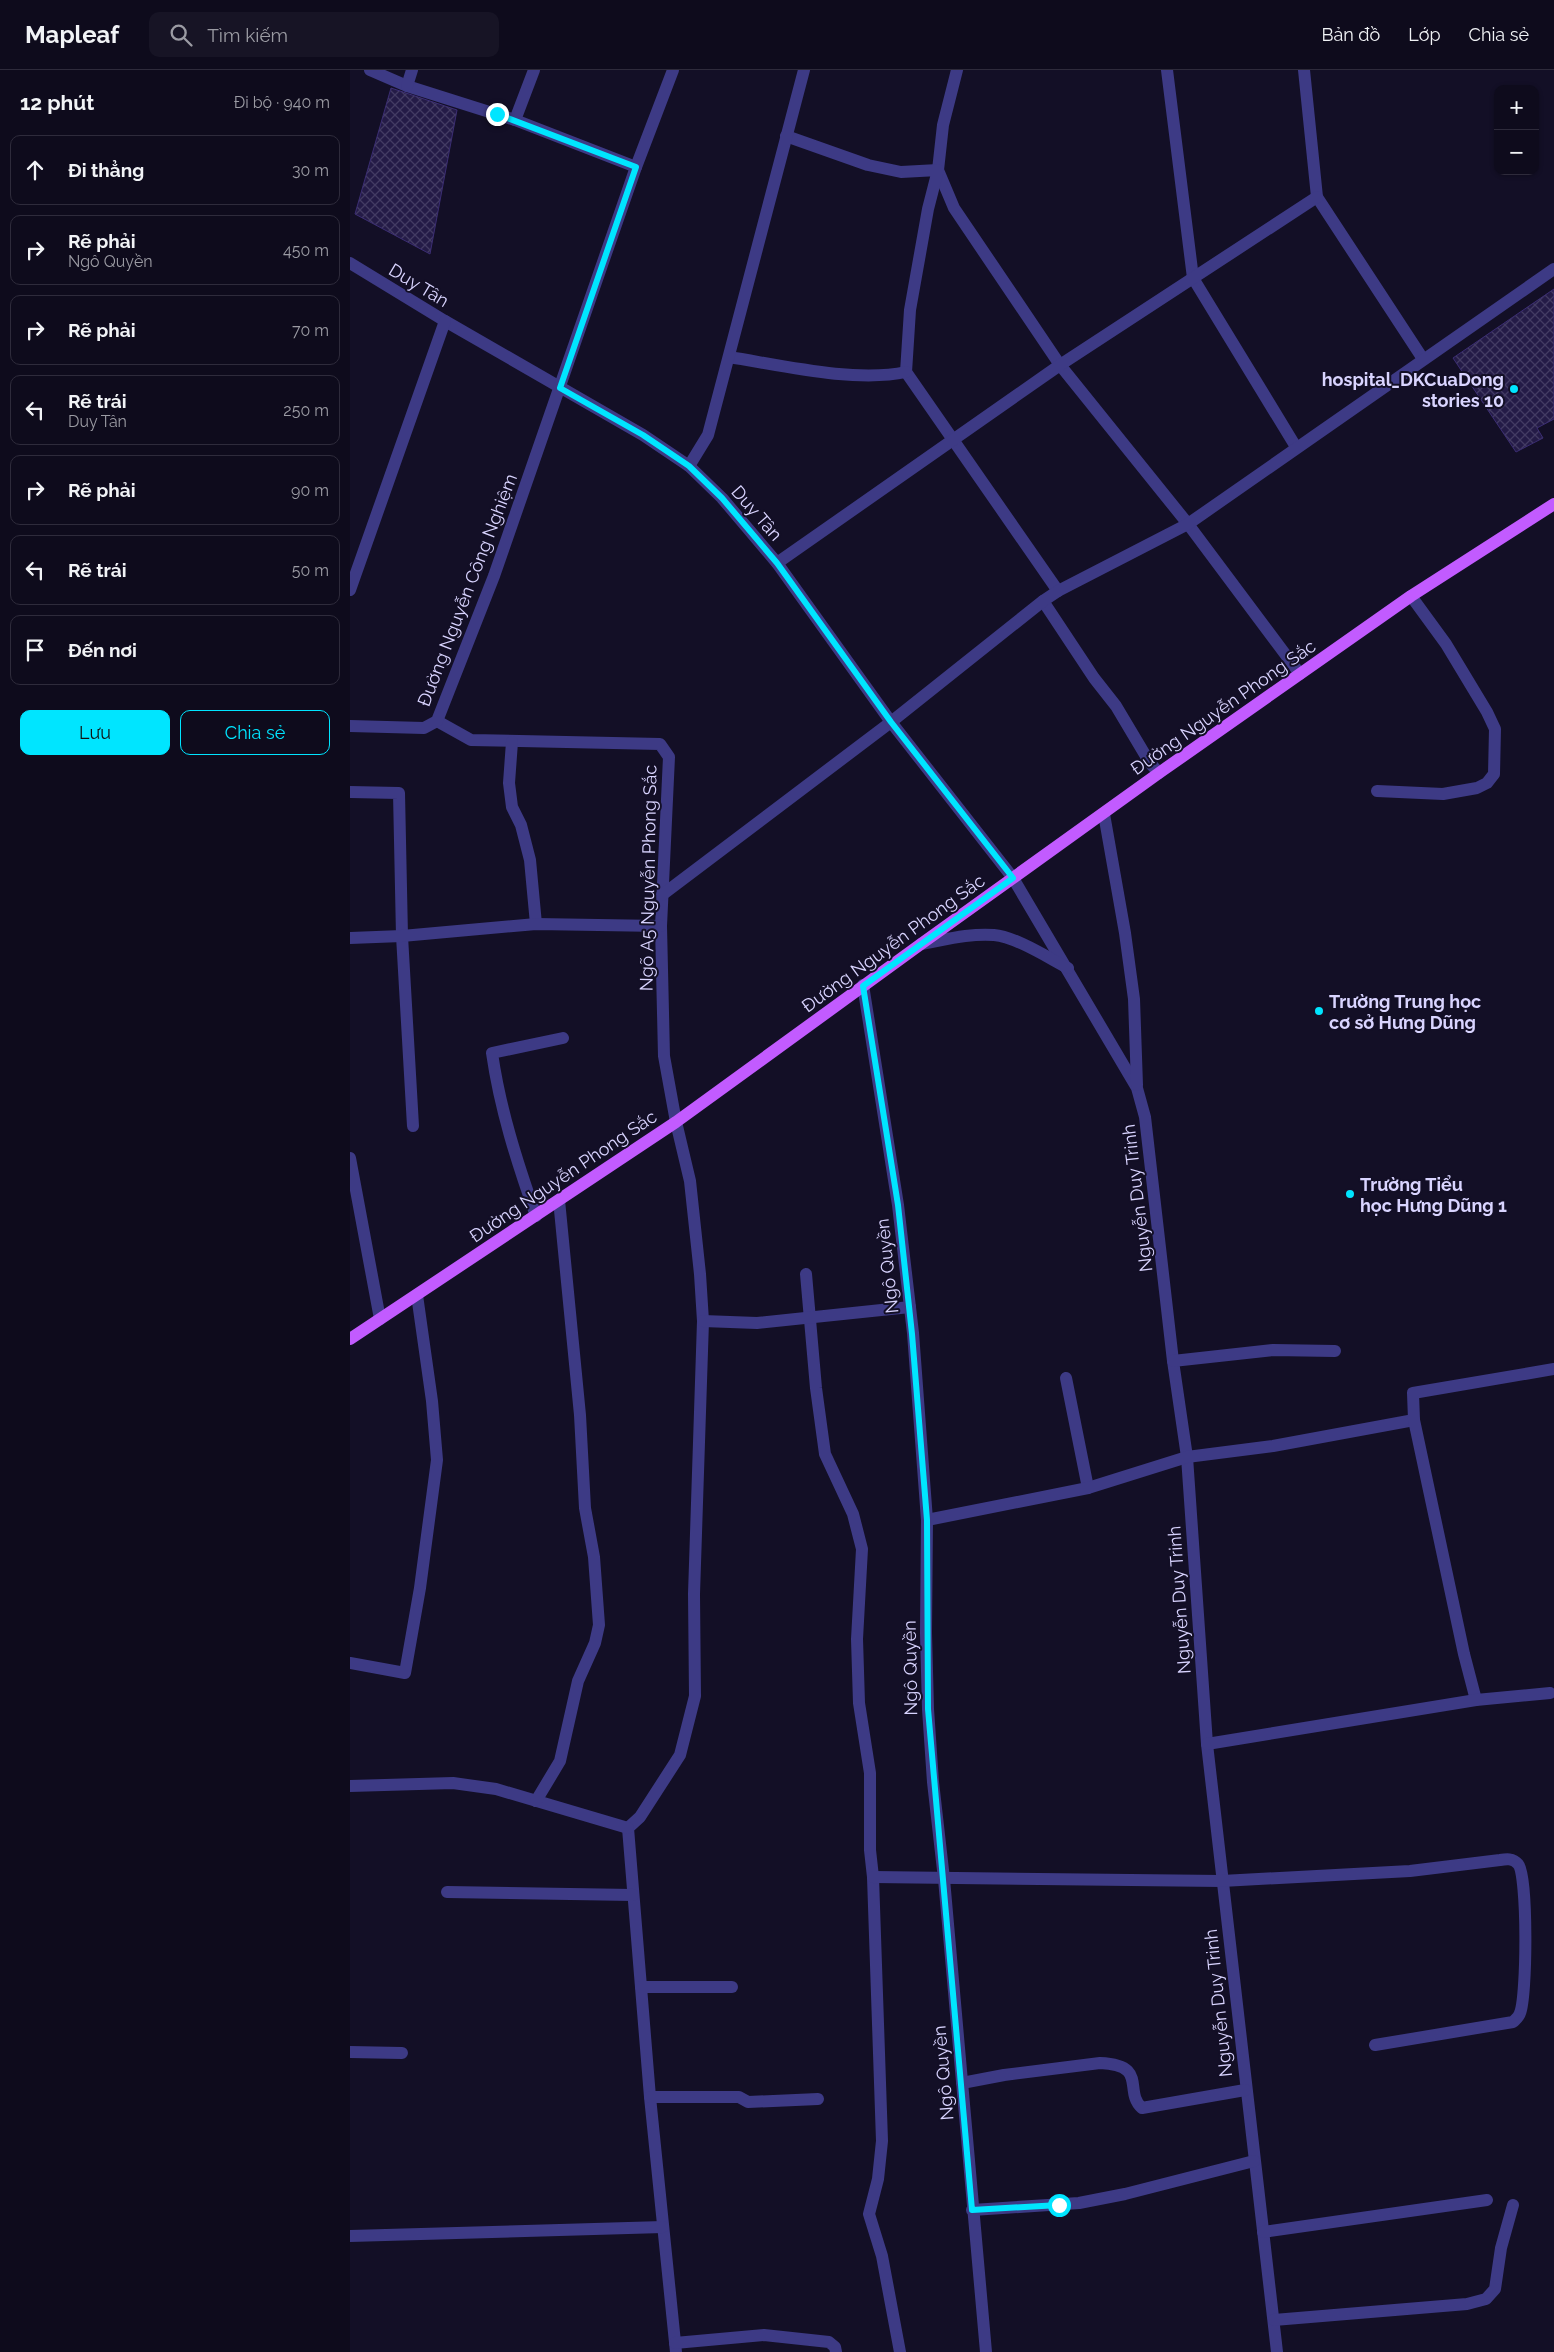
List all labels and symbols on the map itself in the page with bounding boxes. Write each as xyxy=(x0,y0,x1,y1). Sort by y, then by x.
route end xyxy=(486,103,509,126)
street label: Duy Tân xyxy=(385,259,453,311)
place label: hospital_DKCuaDong stories 10 xyxy=(1322,369,1504,411)
marker: hospital_DKCuaDong stories 10 xyxy=(1508,383,1520,395)
street label: Đường Nguyễn Công Nghiệm xyxy=(413,471,521,709)
street label: Duy Tân xyxy=(727,481,787,545)
street label: Đường Nguyễn Phong Sắc xyxy=(1127,635,1320,779)
street label: Ngõ A5 Nguyễn Phong Sắc xyxy=(636,765,660,991)
street label: Đường Nguyễn Phong Sắc xyxy=(798,870,989,1016)
place label: Trường Trung học cơ sở Hưng Dũng xyxy=(1329,991,1481,1033)
marker: Trường Trung học cơ sở Hưng Dũng xyxy=(1313,1005,1325,1017)
street label: Đường Nguyễn Phong Sắc xyxy=(466,1105,660,1246)
street label: Nguyễn Duy Trinh xyxy=(1118,1123,1156,1273)
place label: Trường Tiểu học Hưng Dũng 1 xyxy=(1360,1174,1507,1216)
marker: Trường Tiểu học Hưng Dũng 1 xyxy=(1344,1188,1356,1200)
street label: Ngô Quyền xyxy=(872,1218,902,1314)
street label: Nguyễn Duy Trinh xyxy=(1163,1525,1195,1675)
street label: Ngô Quyền xyxy=(899,1620,921,1716)
street label: Nguyễn Duy Trinh xyxy=(1200,1928,1236,2078)
street label: Ngô Quyền xyxy=(928,2025,958,2121)
route start xyxy=(1048,2194,1071,2217)

